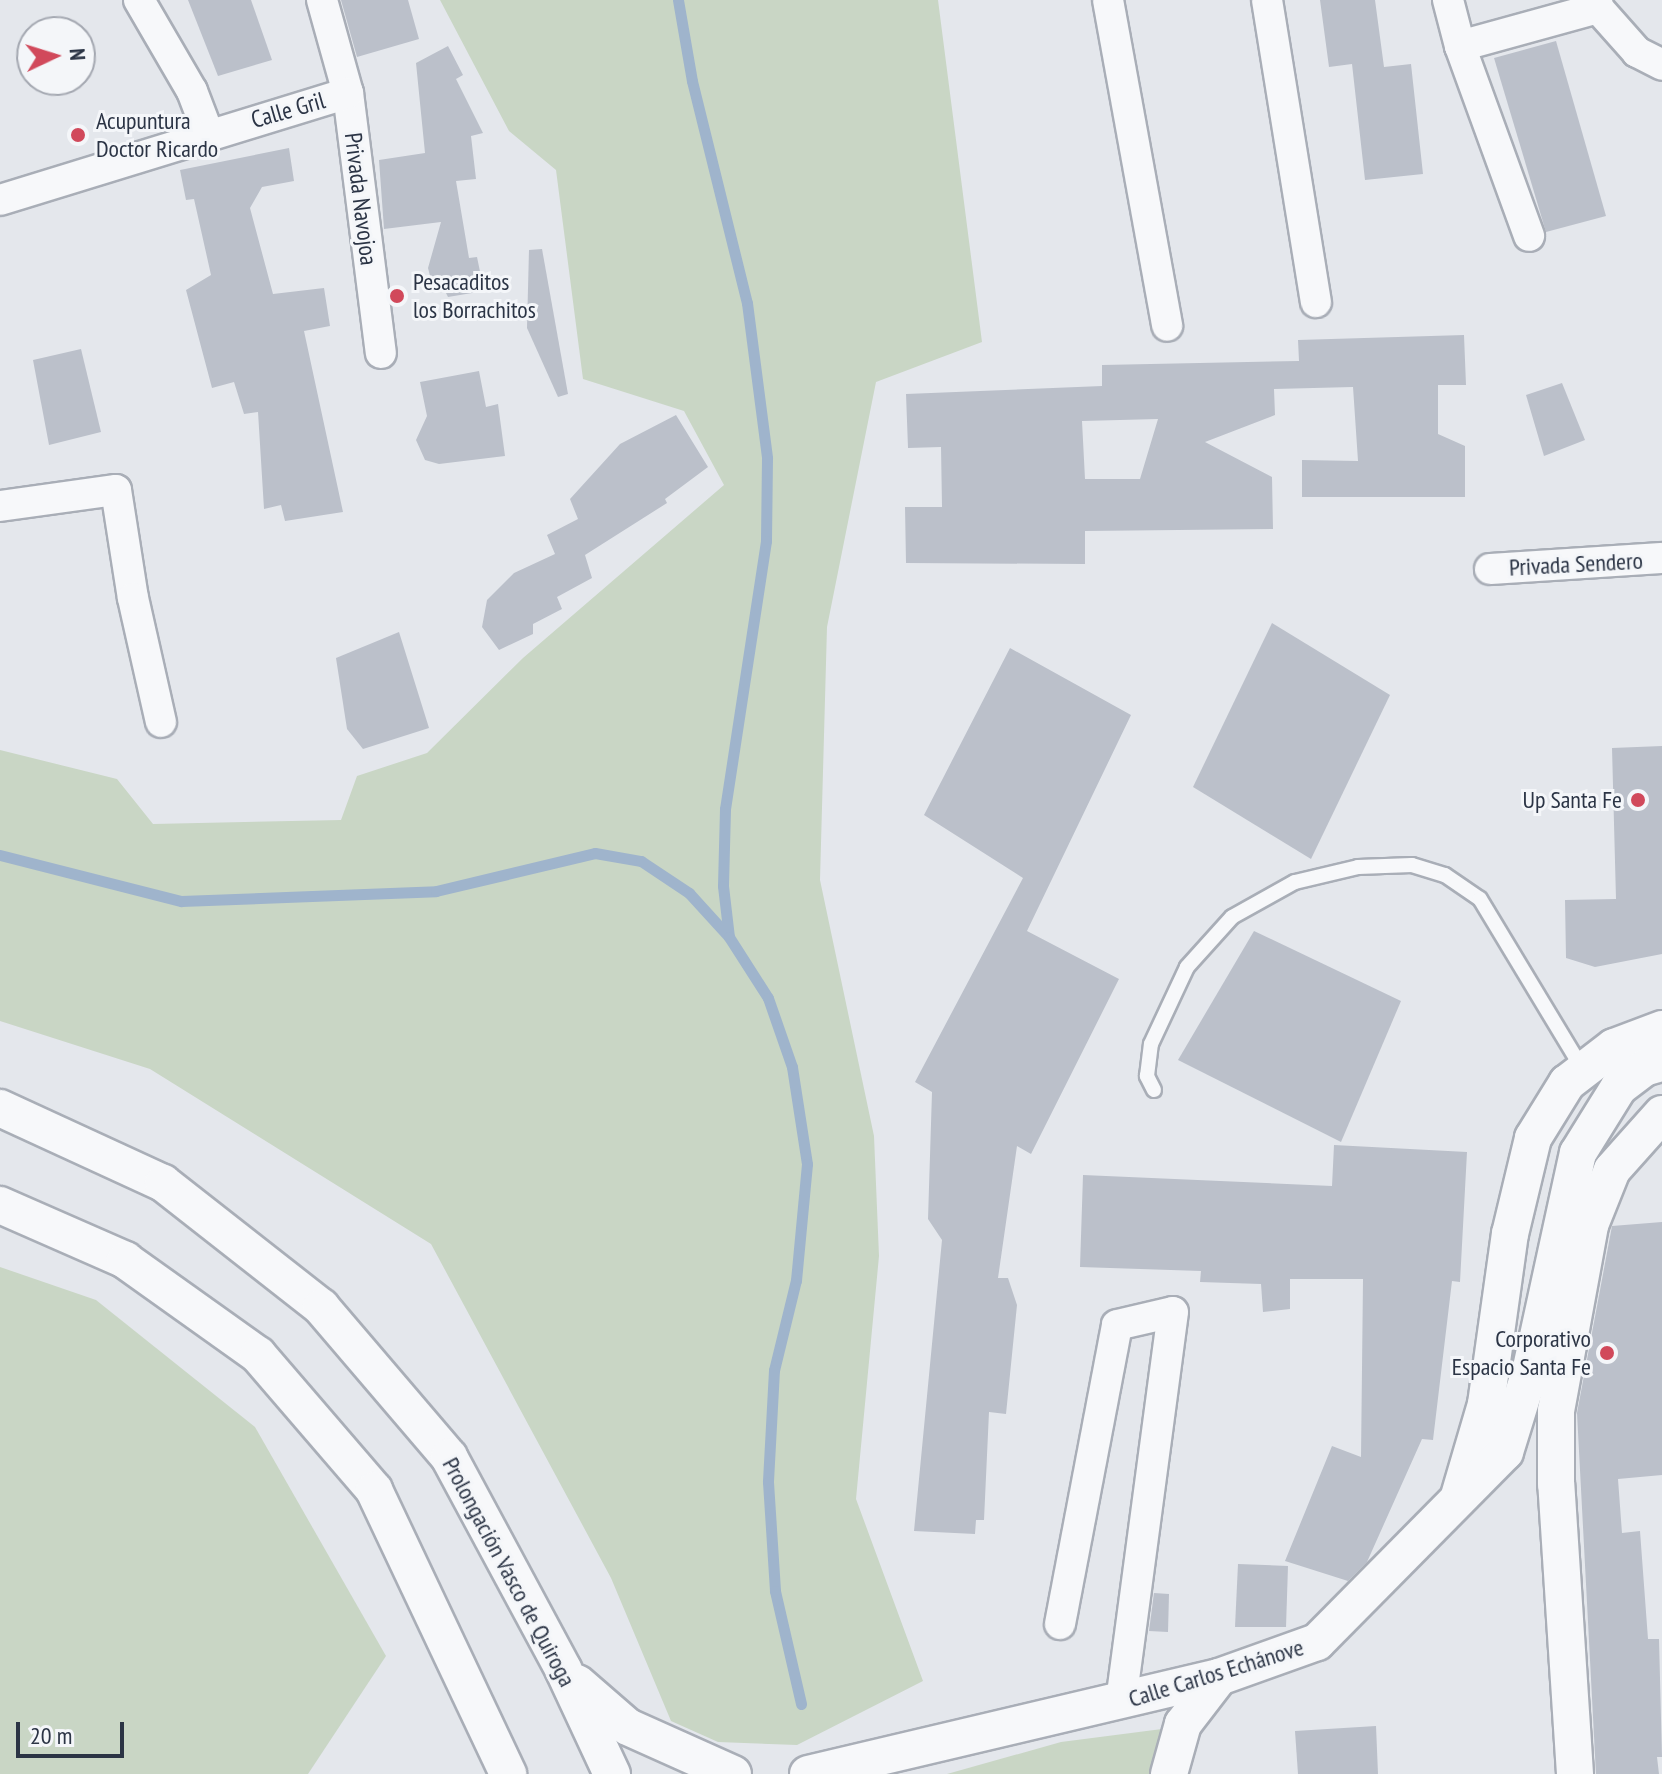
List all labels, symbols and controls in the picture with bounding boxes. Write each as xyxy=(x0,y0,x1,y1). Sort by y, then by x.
north arrow xyxy=(16,16,96,96)
text: N xyxy=(64,48,92,61)
street label: Calle Gril xyxy=(248,86,328,134)
place label: Acupuntura Doctor Ricardo xyxy=(96,107,218,163)
marker: Acupuntura Doctor Ricardo xyxy=(67,124,89,146)
street label: Privada Navojoa xyxy=(339,131,383,267)
place label: Pesacaditos los Borrachitos xyxy=(413,268,536,324)
marker: Pesacaditos los Borrachitos xyxy=(388,287,406,305)
street label: Privada Sendero xyxy=(1508,546,1644,582)
place label: Up Santa Fe xyxy=(1522,786,1622,814)
marker: Up Santa Fe xyxy=(1629,791,1647,809)
place label: Corporativo Espacio Santa Fe xyxy=(1452,1325,1591,1381)
marker: Corporativo Espacio Santa Fe xyxy=(1598,1344,1616,1362)
street label: Prolongación Vasco de Quiroga xyxy=(436,1452,582,1692)
street label: Calle Carlos Echánove xyxy=(1125,1633,1307,1713)
scale bar xyxy=(20,1706,128,1756)
text: 20 m xyxy=(30,1720,72,1751)

